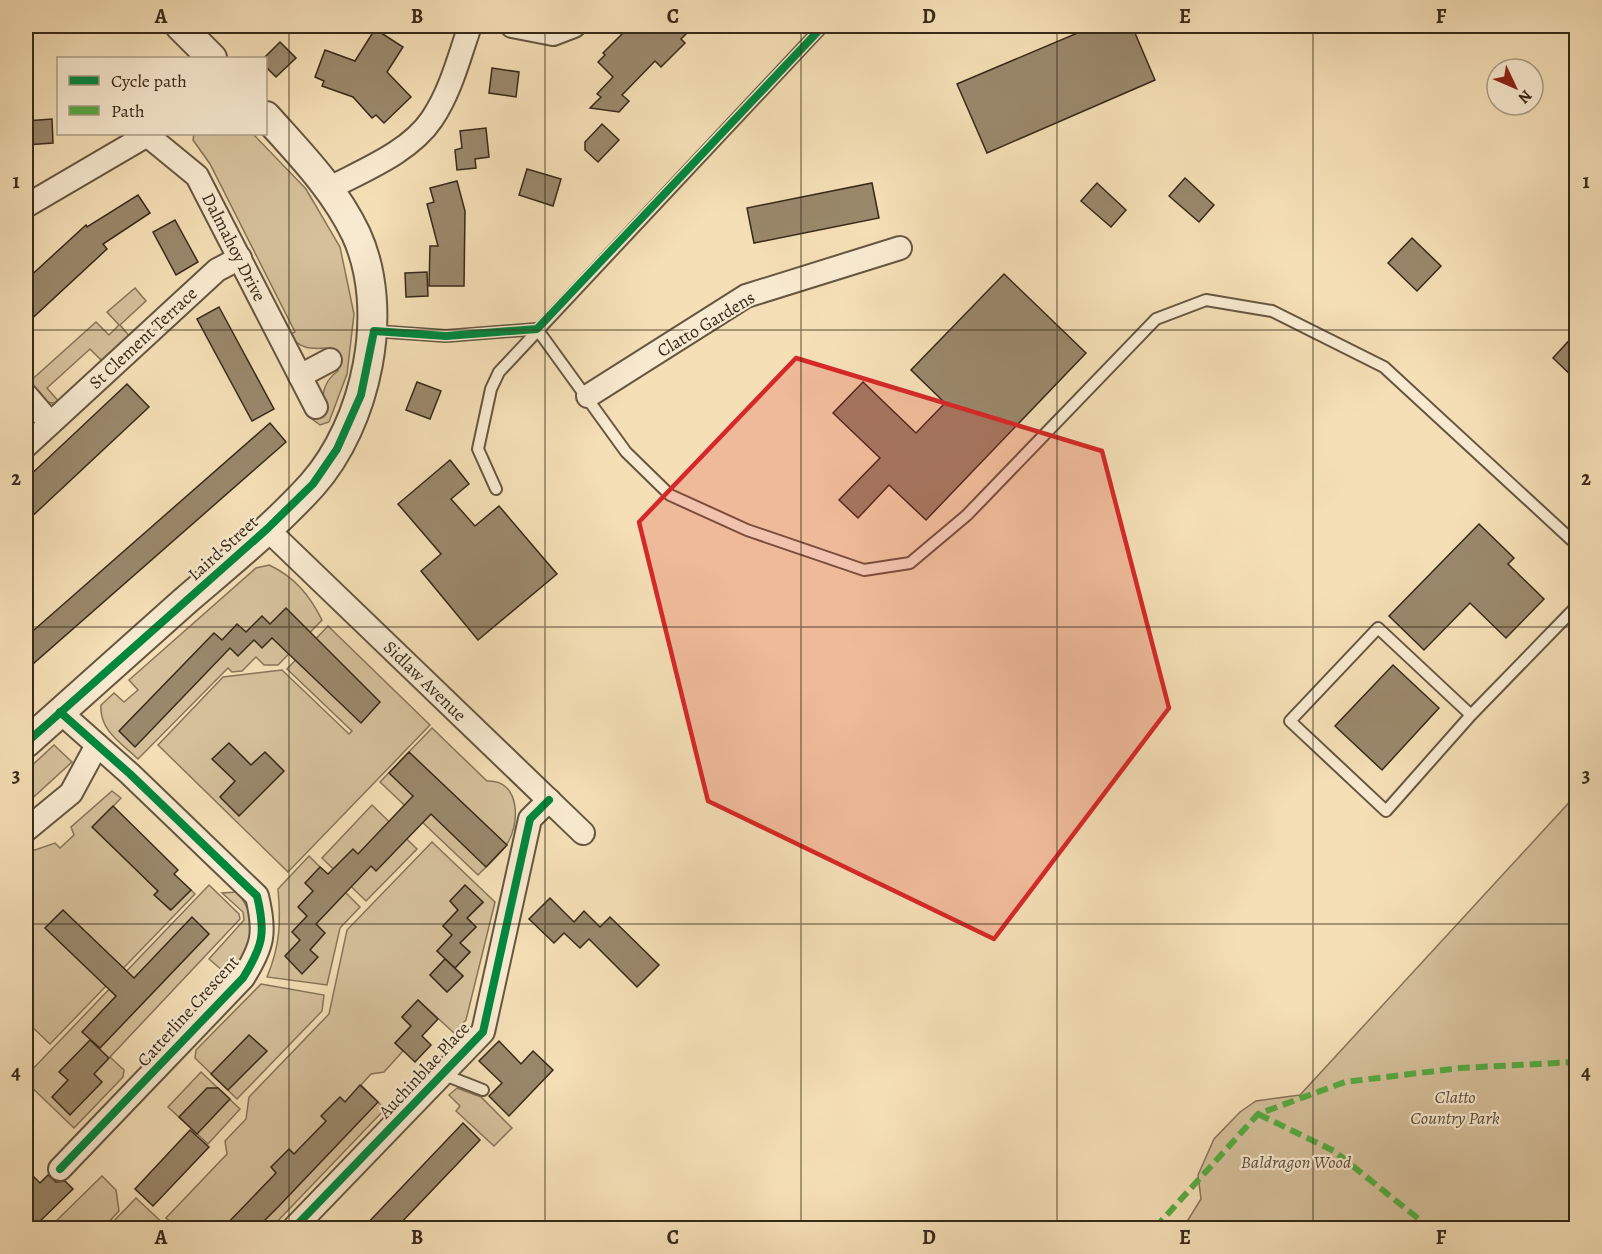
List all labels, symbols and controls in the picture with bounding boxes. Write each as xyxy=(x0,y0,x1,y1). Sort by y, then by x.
text: A xyxy=(154,3,168,30)
text: B xyxy=(411,3,423,30)
text: C xyxy=(667,3,679,30)
text: D xyxy=(922,3,936,30)
text: E xyxy=(1179,3,1191,30)
text: F xyxy=(1436,3,1447,30)
legend xyxy=(57,57,267,135)
north arrow xyxy=(1485,57,1545,117)
text: Cycle path xyxy=(111,69,187,93)
text: N xyxy=(1513,85,1537,109)
text: Path xyxy=(111,99,145,123)
text: 1 xyxy=(12,168,20,195)
text: 1 xyxy=(1582,168,1590,195)
street label: Dalmahoy Drive xyxy=(196,188,272,306)
street label: St Clement Terrace xyxy=(84,282,202,394)
street label: Clatto Gardens xyxy=(653,285,759,363)
text: 2 xyxy=(11,465,21,492)
text: 2 xyxy=(1581,465,1591,492)
street label: Laird Street xyxy=(183,510,263,586)
street label: Sidlaw Avenue xyxy=(378,635,472,727)
text: 3 xyxy=(12,762,20,789)
text: 3 xyxy=(1582,762,1590,789)
street label: Catterline Crescent xyxy=(132,950,244,1072)
street label: Auchinblae Place xyxy=(372,1017,475,1124)
text: 4 xyxy=(11,1059,21,1086)
text: 4 xyxy=(1581,1059,1591,1086)
park label: Clatto Country Park xyxy=(1410,1085,1500,1130)
park label: Baldragon Wood xyxy=(1241,1150,1352,1174)
text: A xyxy=(154,1224,168,1251)
text: B xyxy=(411,1224,423,1251)
text: C xyxy=(667,1224,679,1251)
text: D xyxy=(922,1224,936,1251)
text: E xyxy=(1179,1224,1191,1251)
text: F xyxy=(1436,1224,1447,1251)

